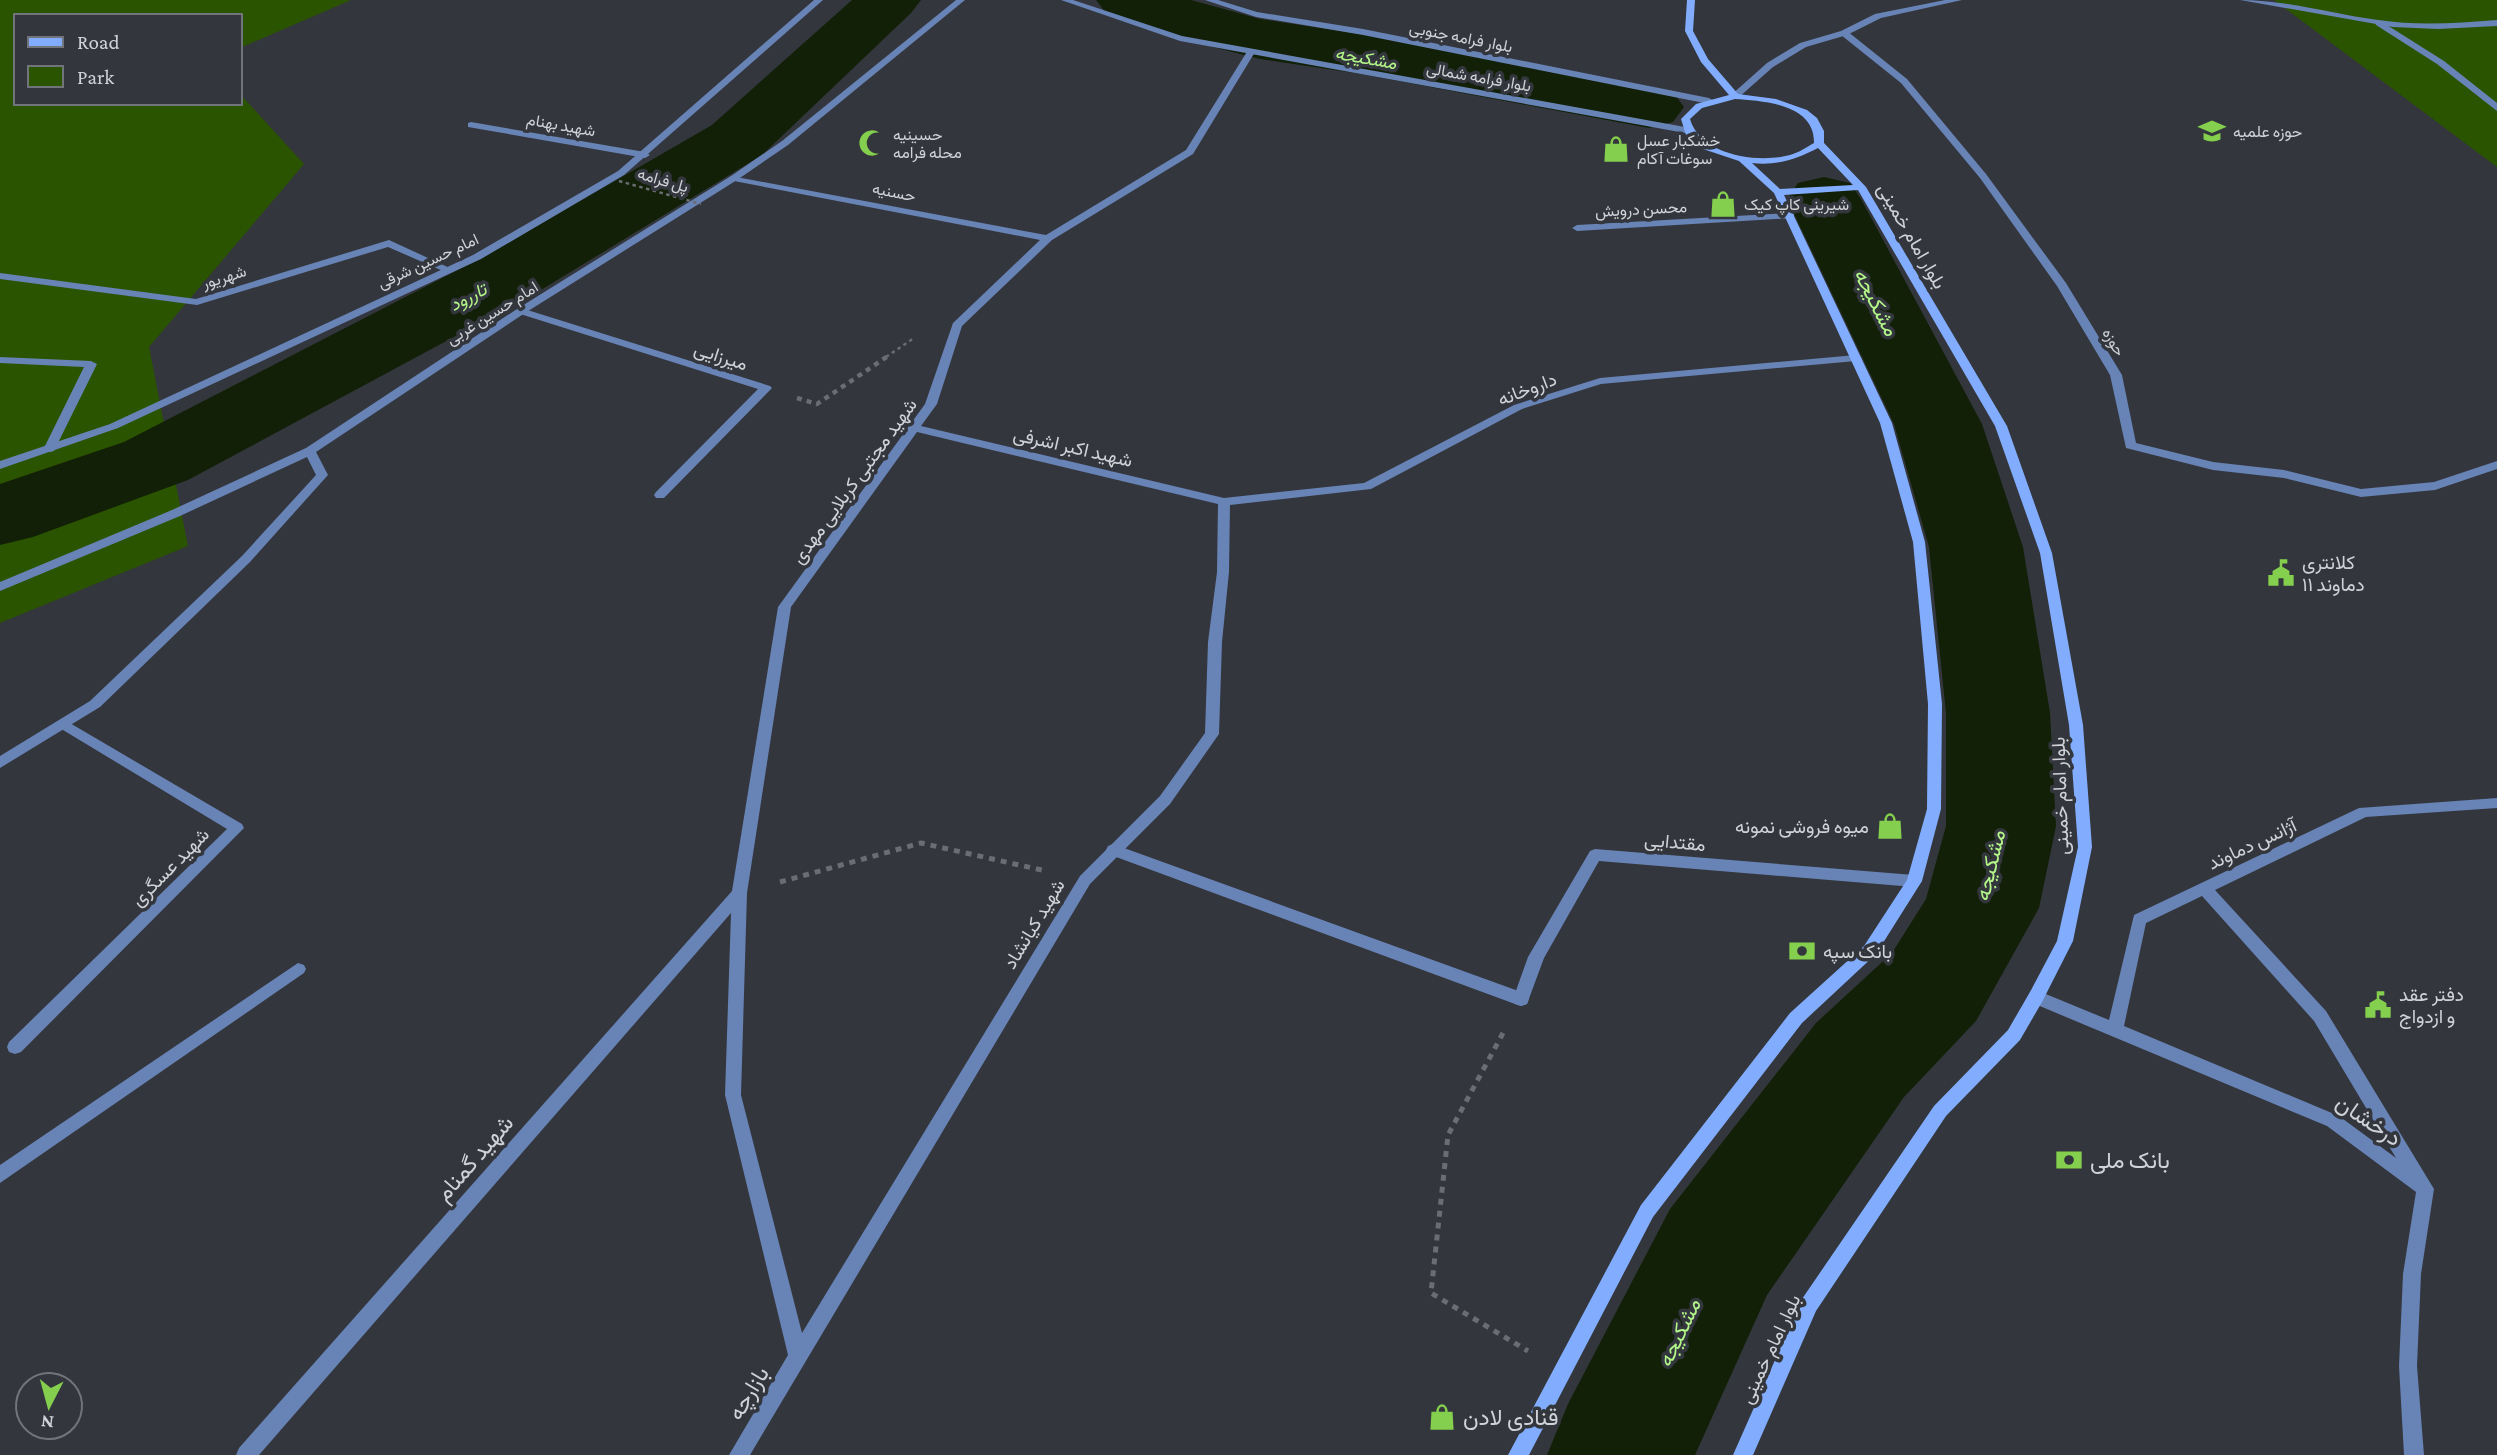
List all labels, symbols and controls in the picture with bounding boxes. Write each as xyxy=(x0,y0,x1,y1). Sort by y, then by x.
legend xyxy=(14,14,242,105)
street label: بلوار فرامه جنوبی xyxy=(1408,19,1514,57)
text: Road xyxy=(77,30,120,54)
water label: مشکیجه xyxy=(1334,43,1399,73)
street label: بلوار فرامه شمالی xyxy=(1425,59,1533,97)
text: Park xyxy=(77,65,114,89)
street label: شهید بهنام xyxy=(525,111,597,141)
school or university icon: حوزه علمیه xyxy=(2197,116,2227,146)
place label: حوزه علمیه xyxy=(2233,123,2303,142)
place label: حسینیه محله فرامه xyxy=(893,126,962,163)
mosque icon: حسینیه محله فرامه xyxy=(857,128,887,158)
place label: خشکبار عسل سوغات آکام xyxy=(1637,132,1720,169)
shop icon: خشکبار عسل سوغات آکام xyxy=(1601,134,1631,164)
street label: پل فرامه xyxy=(635,165,690,198)
street label: حسنیه xyxy=(871,179,917,206)
street label: بلوار امام خمینی xyxy=(1872,180,1951,293)
shop icon: شیرینی کاپ کیک xyxy=(1708,189,1738,219)
place label: شیرینی کاپ کیک xyxy=(1744,196,1849,216)
street label: محسن درویش xyxy=(1594,198,1688,222)
street label: امام حسین شرقی xyxy=(375,230,482,294)
street label: شهریور xyxy=(199,262,249,294)
water label: مشکیجه xyxy=(1849,264,1904,340)
street label: امام حسین غربی xyxy=(443,278,542,350)
water label: تاررود xyxy=(446,278,492,316)
street label: حوزه xyxy=(2097,325,2129,360)
street label: میرزایی xyxy=(691,337,750,375)
street label: داروخانه xyxy=(1495,368,1560,411)
street label: شهید مجتبی کربلایی مهدی xyxy=(787,394,922,568)
street label: شهید اکبر اشرفی xyxy=(1011,423,1135,472)
place label: کلانتری ۱۱ دماوند xyxy=(2302,552,2365,596)
public building icon: کلانتری ۱۱ دماوند xyxy=(2266,558,2296,588)
street label: بلوار امام خمینی xyxy=(2047,737,2075,855)
shop icon: میوه فروشی نمونه xyxy=(1875,811,1905,841)
street label: آژانس دماوند xyxy=(2204,814,2301,875)
place label: میوه فروشی نمونه xyxy=(1735,816,1869,838)
street label: شهید عسگری xyxy=(127,824,214,911)
water label: مشکیجه xyxy=(1970,827,2011,904)
street label: مقتدایی xyxy=(1643,829,1707,856)
street label: شهید کیانشاد xyxy=(999,875,1070,973)
bank icon: بانک سپه xyxy=(1787,936,1817,966)
place label: بانک سپه xyxy=(1823,941,1892,965)
place label: دفتر عقد و ازدواج xyxy=(2399,984,2464,1029)
public building icon: دفتر عقد و ازدواج xyxy=(2363,990,2393,1020)
street label: درخشان xyxy=(2330,1089,2407,1153)
street label: شهید گمنام xyxy=(430,1110,520,1208)
bank icon: بانک ملی xyxy=(2054,1145,2084,1175)
place label: بانک ملی xyxy=(2090,1147,2170,1174)
street label: بلوار امام خمینی xyxy=(1736,1291,1806,1408)
water label: مشکیجه xyxy=(1652,1294,1706,1371)
street label: بازارچه xyxy=(722,1362,777,1426)
north arrow xyxy=(14,1371,84,1441)
shop icon: قنادی لادن xyxy=(1427,1402,1457,1432)
place label: قنادی لادن xyxy=(1463,1404,1558,1431)
text: N xyxy=(40,1411,55,1434)

